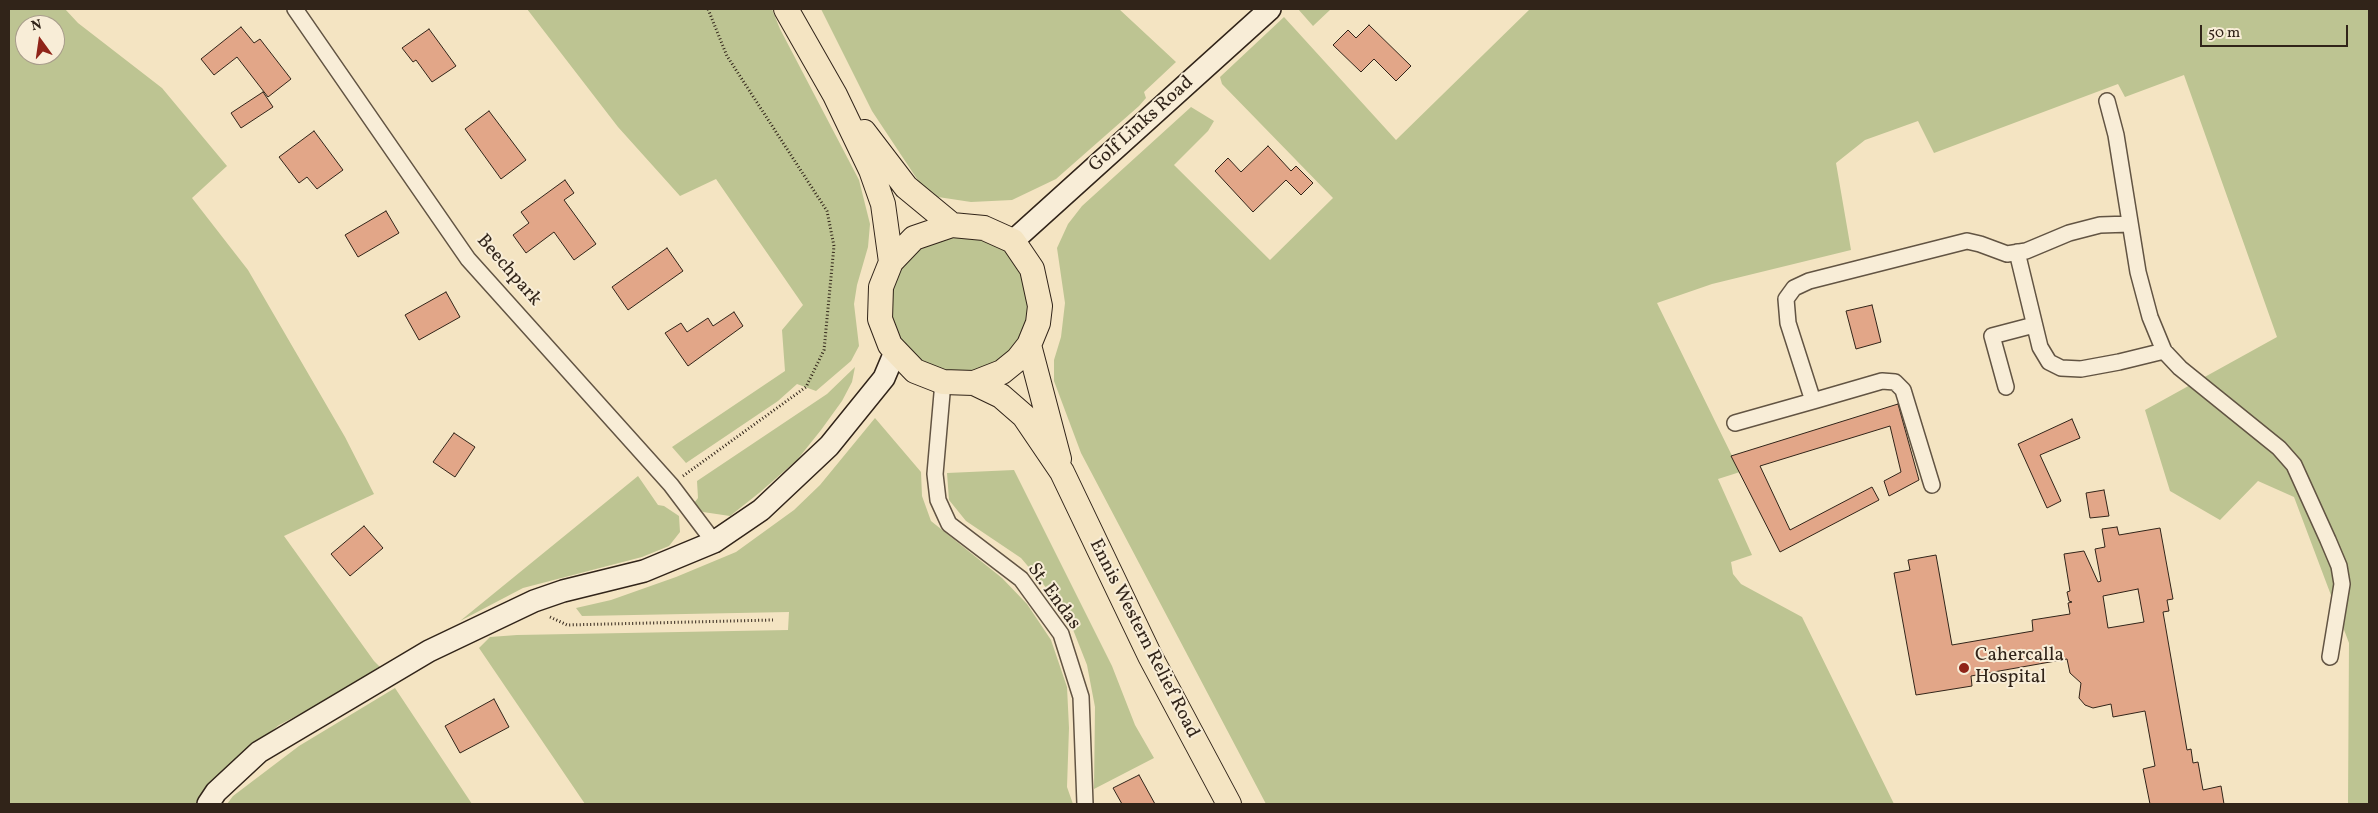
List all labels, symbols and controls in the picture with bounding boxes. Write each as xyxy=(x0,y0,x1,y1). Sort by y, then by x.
north arrow xyxy=(15,15,65,65)
text: N xyxy=(29,15,44,36)
scale bar xyxy=(2203,15,2350,47)
text: 50 m xyxy=(2208,23,2240,44)
street label: Golf Links Road xyxy=(1085,72,1199,178)
street label: Beechpark xyxy=(471,230,545,312)
street label: Ennis Western Relief Road xyxy=(1083,536,1203,742)
street label: St. Endas xyxy=(1021,559,1085,635)
place label: Cahercalla Hospital xyxy=(1975,646,2064,690)
marker: Cahercalla Hospital xyxy=(1957,661,1971,675)

